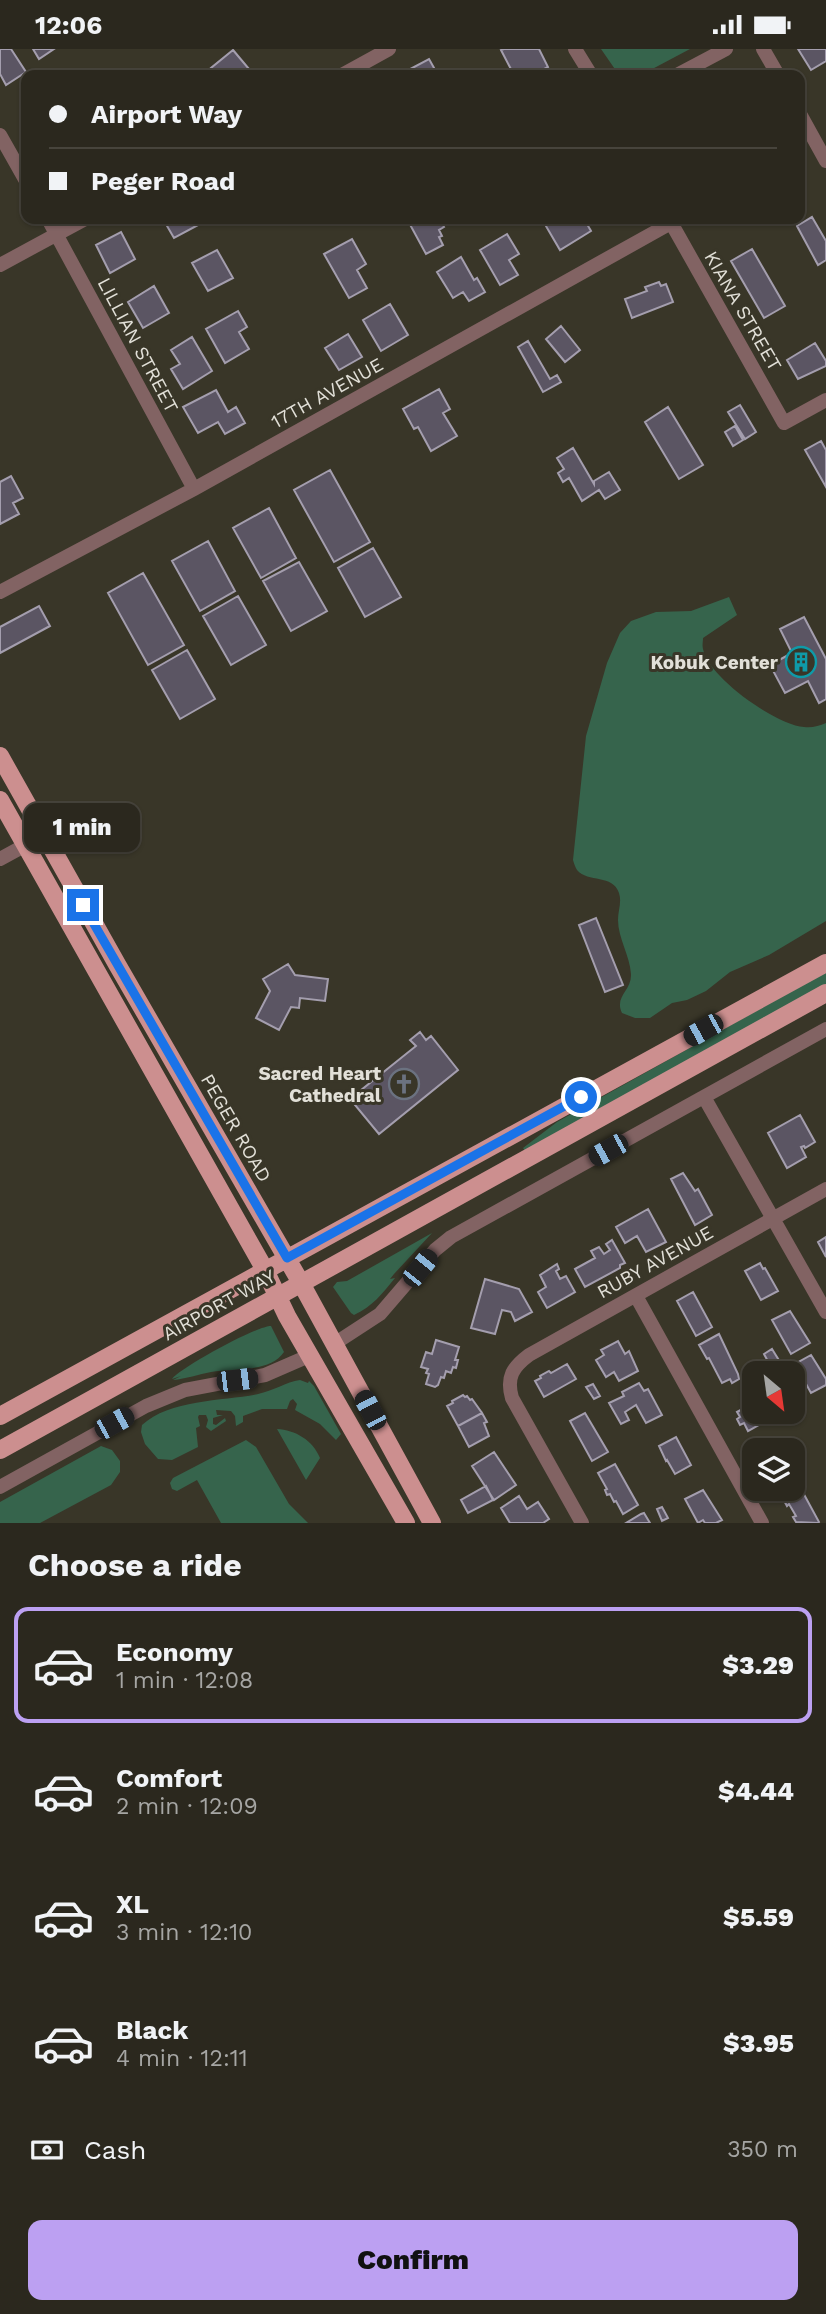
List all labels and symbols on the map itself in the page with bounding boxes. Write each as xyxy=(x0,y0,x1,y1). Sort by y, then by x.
street label: KIANA STREET xyxy=(699,247,787,375)
street label: LILLIAN STREET xyxy=(93,273,183,417)
street label: 17TH AVENUE xyxy=(267,353,387,433)
building icon: Kobuk Center xyxy=(784,645,818,679)
place label: Kobuk Center xyxy=(650,651,779,674)
callout: 1 min xyxy=(25,803,141,853)
route end xyxy=(67,889,99,921)
car xyxy=(680,1011,727,1049)
place label: Sacred Heart Cathedral xyxy=(258,1062,382,1107)
church icon: Sacred Heart Cathedral xyxy=(387,1067,421,1101)
street label: PEGER ROAD xyxy=(196,1070,276,1186)
route start xyxy=(565,1081,597,1113)
car xyxy=(585,1131,632,1169)
street label: RUBY AVENUE xyxy=(593,1221,717,1303)
car xyxy=(399,1245,442,1291)
street label: AIRPORT WAY xyxy=(159,1264,280,1345)
north arrow xyxy=(742,1361,805,1425)
car xyxy=(215,1367,260,1393)
car xyxy=(351,1387,390,1433)
car xyxy=(91,1404,138,1442)

